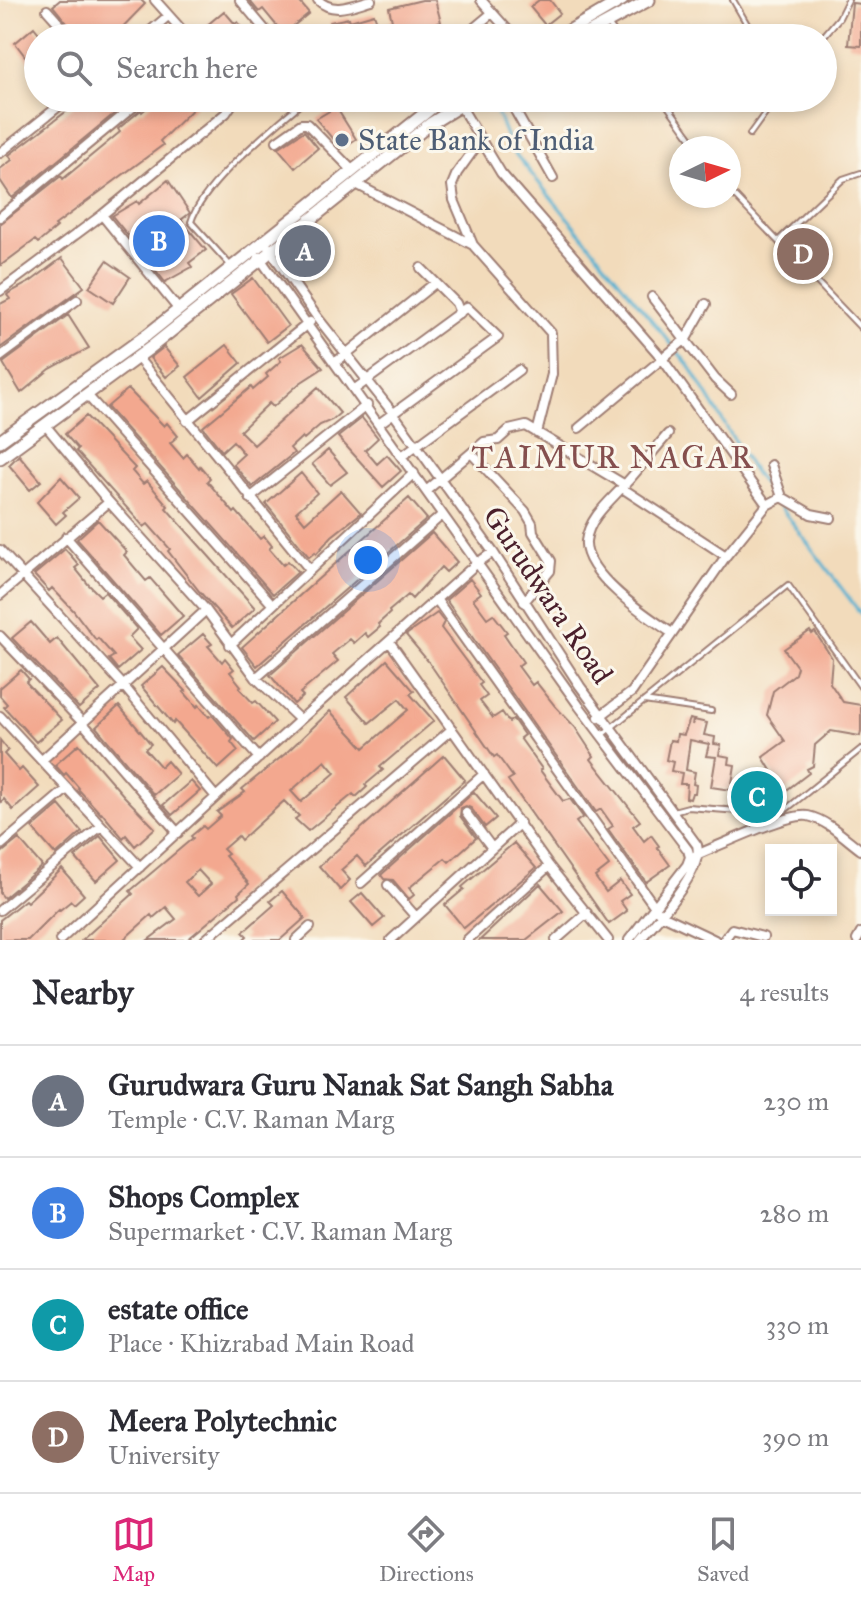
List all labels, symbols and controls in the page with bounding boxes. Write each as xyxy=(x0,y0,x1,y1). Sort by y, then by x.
search box xyxy=(24,24,837,112)
icon: search xyxy=(52,46,96,90)
text: Search here xyxy=(116,50,258,86)
place label: State Bank of India xyxy=(358,122,594,158)
marker: State Bank of India xyxy=(333,131,351,149)
north arrow xyxy=(669,136,741,208)
pin: B xyxy=(133,211,185,271)
pin: A xyxy=(279,221,331,281)
pin: D xyxy=(777,224,829,284)
district label: TAIMUR NAGAR xyxy=(471,438,755,477)
street label: Gurudwara Road xyxy=(475,499,621,691)
your location xyxy=(348,540,388,580)
pin: C xyxy=(731,767,783,827)
map controls xyxy=(765,844,837,916)
button: locate xyxy=(765,844,837,916)
text: Nearby xyxy=(32,972,134,1013)
text: 4 results xyxy=(740,976,829,1008)
text: Gurudwara Guru Nanak Sat Sangh Sabha xyxy=(108,1067,613,1103)
text: A xyxy=(49,1085,67,1117)
text: 230 m xyxy=(763,1085,829,1117)
text: Temple · C.V. Raman Marg xyxy=(108,1103,394,1135)
text: Shops Complex xyxy=(108,1179,299,1215)
text: B xyxy=(49,1197,67,1229)
text: 280 m xyxy=(760,1197,829,1229)
text: Supermarket · C.V. Raman Marg xyxy=(108,1215,452,1247)
text: estate office xyxy=(108,1291,249,1327)
text: C xyxy=(49,1309,67,1341)
text: 330 m xyxy=(766,1309,829,1341)
text: Place · Khizrabad Main Road xyxy=(108,1327,415,1359)
text: Meera Polytechnic xyxy=(108,1403,337,1439)
text: D xyxy=(48,1421,68,1453)
text: 390 m xyxy=(762,1421,829,1453)
text: University xyxy=(108,1439,219,1471)
tab: Map xyxy=(112,1512,156,1587)
tab: Directions xyxy=(379,1512,474,1587)
tab: Saved xyxy=(697,1512,749,1587)

